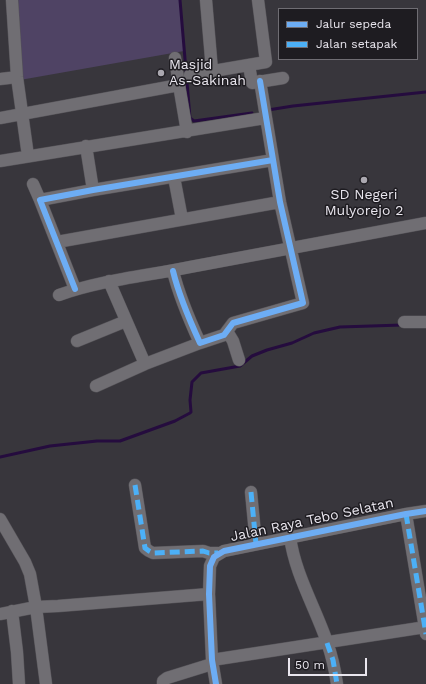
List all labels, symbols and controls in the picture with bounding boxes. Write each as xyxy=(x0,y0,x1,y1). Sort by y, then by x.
legend xyxy=(278,8,418,60)
text: Jalur sepeda xyxy=(316,17,391,31)
text: Jalan setapak xyxy=(316,37,397,51)
place label: Masjid As-Sakinah xyxy=(169,57,246,90)
marker: Masjid As-Sakinah xyxy=(156,68,166,78)
marker: SD Negeri Mulyorejo 2 xyxy=(359,175,369,185)
place label: SD Negeri Mulyorejo 2 xyxy=(325,187,403,220)
street label: Jalan Raya Tebo Selatan xyxy=(229,495,395,545)
scale bar xyxy=(290,650,369,676)
text: 50 m xyxy=(295,658,325,672)

